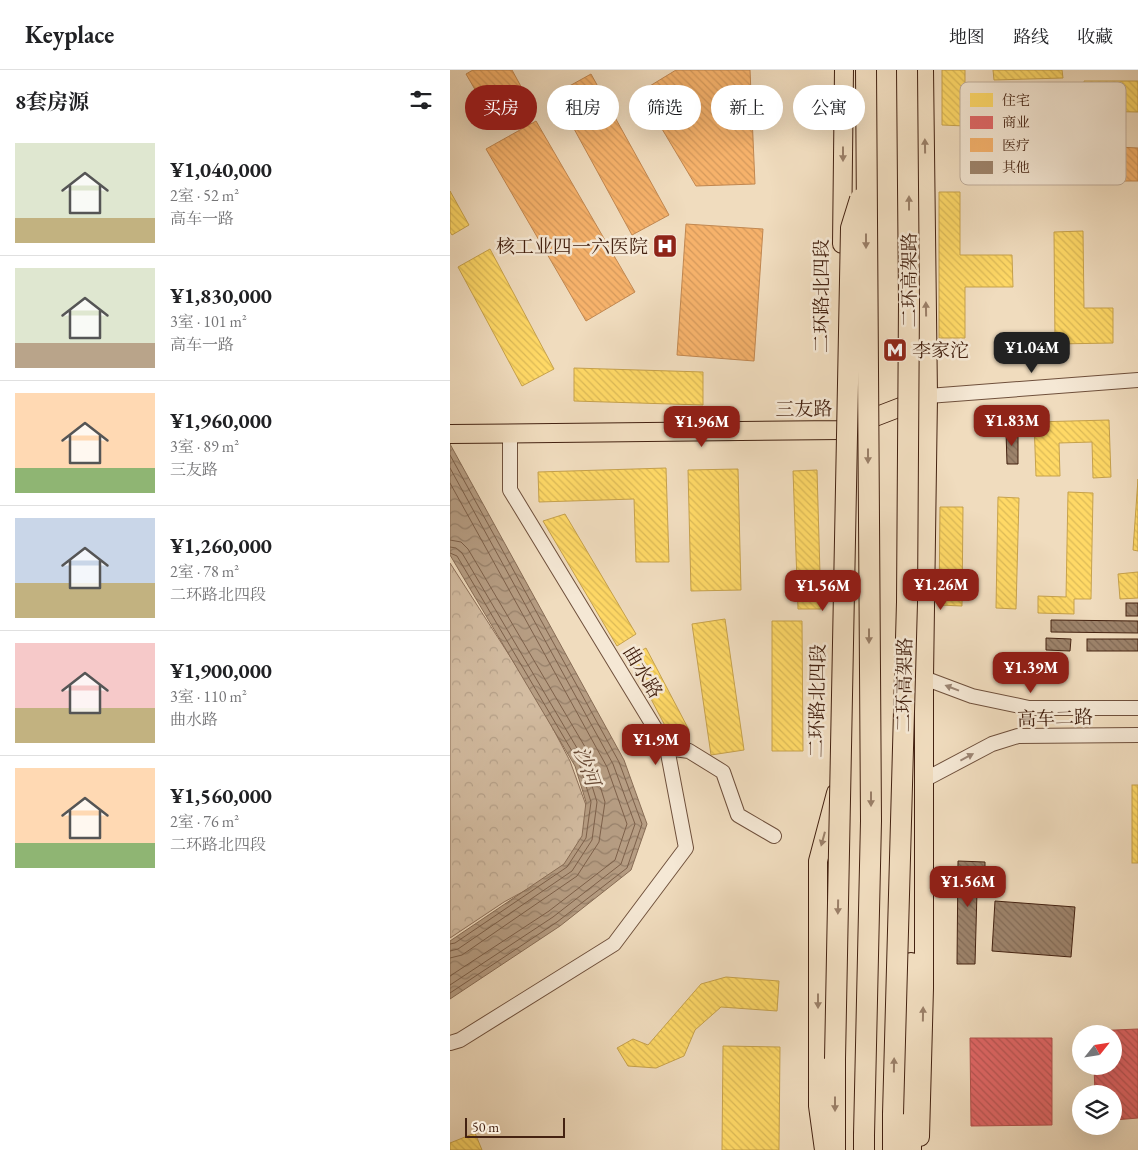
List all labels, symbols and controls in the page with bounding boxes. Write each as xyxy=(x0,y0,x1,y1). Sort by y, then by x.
text: Keyplace xyxy=(25,19,114,50)
text: 地图 xyxy=(949,25,985,48)
text: 路线 xyxy=(1013,25,1049,48)
text: 收藏 xyxy=(1077,25,1113,48)
legend xyxy=(960,82,1126,185)
chip: 买房 xyxy=(465,85,537,130)
chip: 租房 xyxy=(547,85,619,130)
chip: 筛选 xyxy=(629,85,701,130)
chip: 新上 xyxy=(711,85,783,130)
chip: 公寓 xyxy=(793,85,865,130)
icon: filters xyxy=(407,86,435,114)
text: 8套房源 xyxy=(15,88,89,115)
text: 住宅 xyxy=(1002,91,1030,109)
text: 商业 xyxy=(1002,113,1030,131)
text: 医疗 xyxy=(1002,136,1030,154)
one-way arrow xyxy=(921,138,929,154)
one-way arrow xyxy=(839,146,847,162)
text: ¥1,040,000 xyxy=(170,156,272,183)
text: 其他 xyxy=(1002,158,1030,176)
icon: home xyxy=(55,163,115,223)
text: 2室 · 52 m² xyxy=(170,185,239,206)
one-way arrow xyxy=(904,195,912,211)
text: 高车一路 xyxy=(170,208,234,229)
street label: 二环高架路 xyxy=(897,232,922,328)
hospital icon: 核工业四一六医院 xyxy=(652,233,678,259)
one-way arrow xyxy=(863,233,871,249)
place label: 核工业四一六医院 xyxy=(496,234,648,259)
street label: 二环路北四段 xyxy=(809,239,834,353)
text: ¥1,830,000 xyxy=(170,282,272,309)
icon: home xyxy=(55,288,115,348)
one-way arrow xyxy=(922,301,930,317)
text: 3室 · 101 m² xyxy=(170,311,247,332)
pin: ¥1.04M xyxy=(991,332,1073,374)
text: 高车一路 xyxy=(170,334,234,355)
metro station icon: 李家沱 xyxy=(882,337,908,363)
text: ¥1.04M xyxy=(1005,337,1059,358)
place label: 李家沱 xyxy=(912,338,969,363)
street label: 三友路 xyxy=(775,396,833,422)
pin: ¥1.83M xyxy=(971,404,1053,447)
pin: ¥1.96M xyxy=(661,406,743,448)
text: ¥1,960,000 xyxy=(170,407,272,434)
text: ¥1.83M xyxy=(985,410,1039,431)
text: ¥1.96M xyxy=(675,411,729,432)
icon: home xyxy=(55,413,115,473)
text: 3室 · 89 m² xyxy=(170,436,239,457)
one-way arrow xyxy=(864,448,872,464)
text: 三友路 xyxy=(170,459,218,480)
text: ¥1,260,000 xyxy=(170,532,272,559)
icon: home xyxy=(55,538,115,598)
text: 2室 · 78 m² xyxy=(170,561,239,582)
pin: ¥1.26M xyxy=(900,568,982,611)
pin: ¥1.56M xyxy=(782,570,864,612)
text: ¥1.26M xyxy=(914,574,968,595)
text: ¥1.56M xyxy=(796,575,850,596)
text: 二环路北四段 xyxy=(170,584,266,605)
one-way arrow xyxy=(865,628,873,644)
street label: 二环高架路 xyxy=(891,637,917,733)
street label: 曲水路 xyxy=(618,641,668,703)
street label: 二环路北四段 xyxy=(804,644,830,758)
pin: ¥1.39M xyxy=(990,652,1072,694)
text: ¥1,900,000 xyxy=(170,657,272,684)
text: ¥1.39M xyxy=(1004,657,1058,678)
icon: home xyxy=(55,663,115,723)
one-way arrow xyxy=(945,684,959,692)
text: 3室 · 110 m² xyxy=(170,686,247,707)
street label: 高车二路 xyxy=(1017,704,1093,732)
text: 曲水路 xyxy=(170,709,218,730)
pin: ¥1.9M xyxy=(621,724,691,766)
text: ¥1.9M xyxy=(633,729,679,750)
water label: 沙河 xyxy=(568,743,607,792)
one-way arrow xyxy=(959,753,974,761)
text: ¥1,560,000 xyxy=(170,782,272,809)
icon: home xyxy=(55,788,115,848)
one-way arrow xyxy=(867,791,875,807)
text: 2室 · 76 m² xyxy=(170,811,239,832)
one-way arrow xyxy=(819,832,827,847)
text: 二环路北四段 xyxy=(170,834,266,855)
pin: ¥1.56M xyxy=(927,866,1009,908)
text: ¥1.56M xyxy=(941,871,995,892)
one-way arrow xyxy=(833,899,841,915)
one-way arrow xyxy=(814,993,822,1009)
one-way arrow xyxy=(920,1006,928,1022)
north arrow xyxy=(1072,1025,1122,1075)
map controls xyxy=(1072,1025,1122,1135)
one-way arrow xyxy=(891,1057,899,1073)
button: layers xyxy=(1072,1085,1122,1135)
one-way arrow xyxy=(831,1097,839,1113)
scale bar xyxy=(465,1115,565,1138)
text: 50 m xyxy=(472,1118,499,1136)

